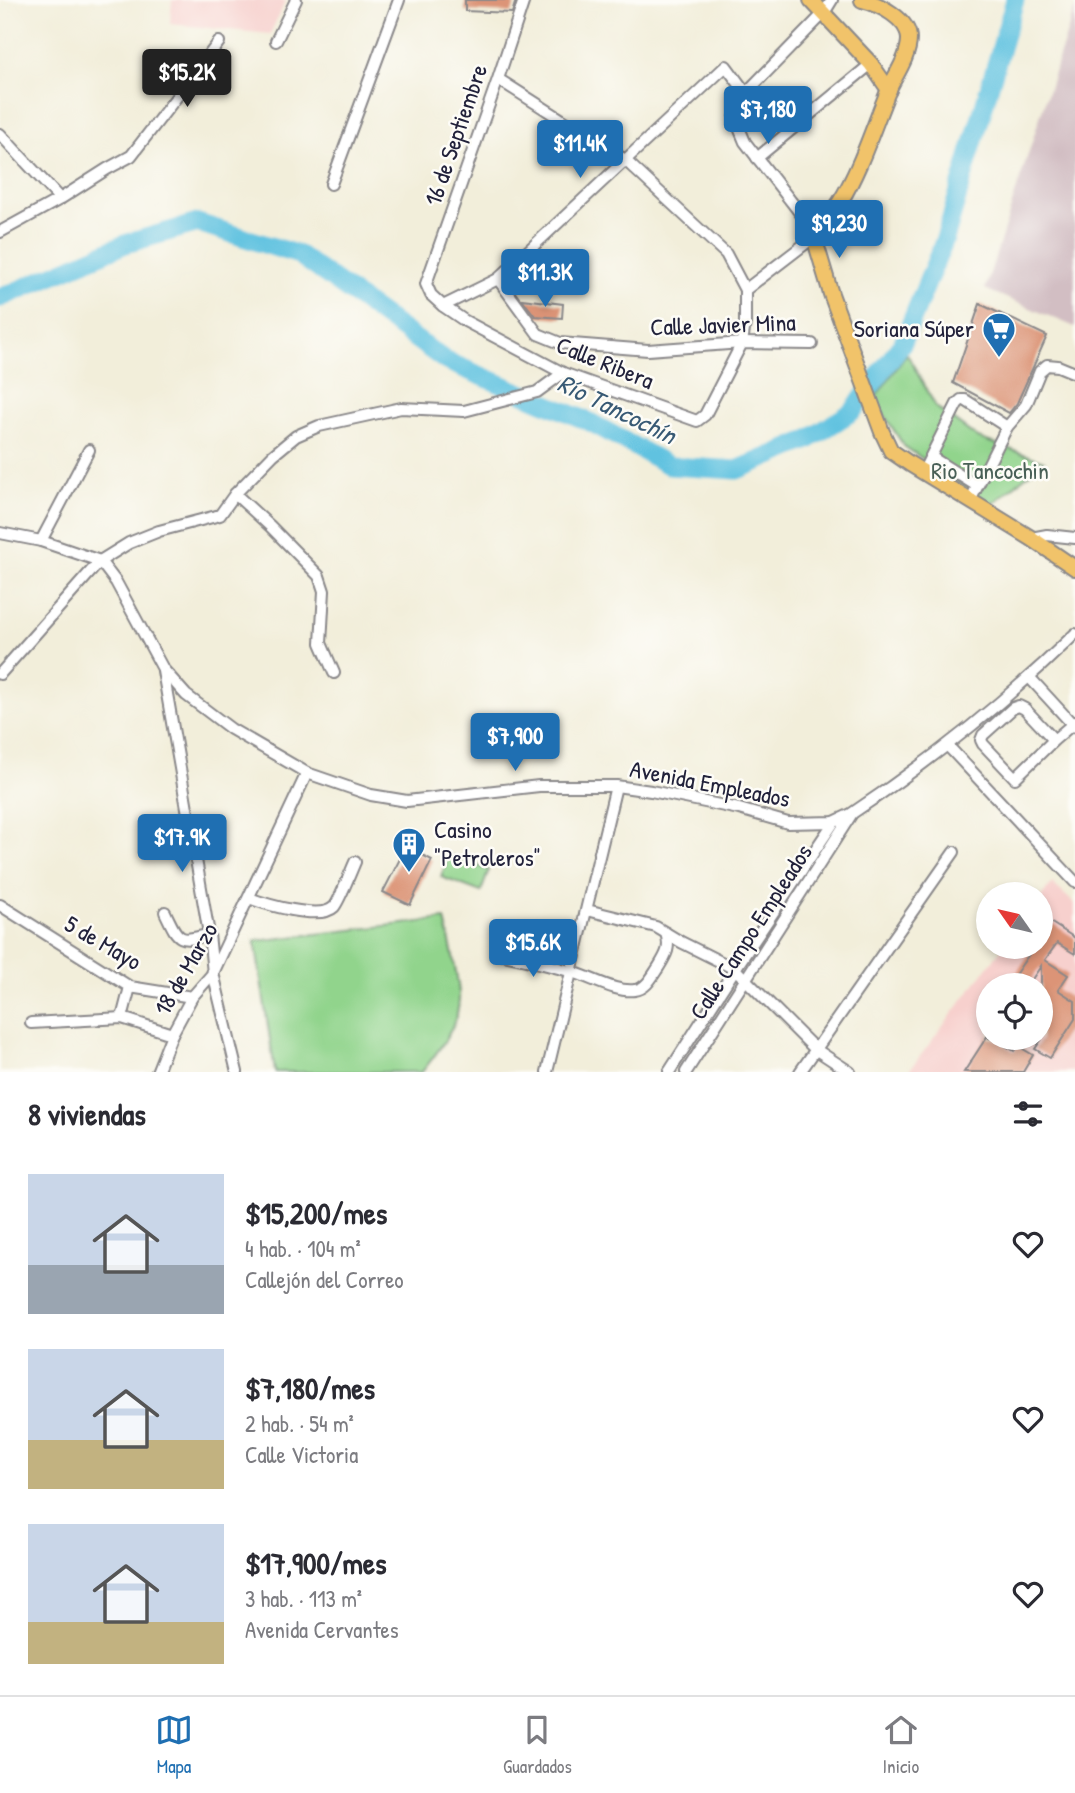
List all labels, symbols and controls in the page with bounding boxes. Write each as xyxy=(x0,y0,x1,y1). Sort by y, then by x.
pin: $15.2K xyxy=(130,50,244,109)
text: $15.2K xyxy=(158,56,216,87)
street label: 16 de Septiembre xyxy=(416,59,494,210)
pin: $7,180 xyxy=(711,86,825,146)
text: $7,180 xyxy=(740,93,796,124)
pin: $11.4K xyxy=(523,120,637,180)
text: $11.4K xyxy=(553,127,607,158)
pin: $9,230 xyxy=(782,201,896,260)
text: $9,230 xyxy=(811,207,867,238)
pin: $11.3K xyxy=(488,250,602,309)
text: $11.3K xyxy=(517,256,573,287)
street label: Calle Javier Mina xyxy=(650,305,796,343)
supermarket icon: Soriana Súper xyxy=(980,310,1018,359)
place label: Soriana Súper xyxy=(854,312,974,344)
street label: Calle Ribera xyxy=(552,328,659,396)
water label: Río Tancochín xyxy=(552,365,684,453)
park label: Rio Tancochin xyxy=(931,454,1049,486)
pin: $7,900 xyxy=(458,714,572,773)
text: $7,900 xyxy=(487,720,543,751)
street label: Avenida Empleados xyxy=(628,752,793,814)
place label: Casino "Petroleros" xyxy=(434,813,541,873)
pin: $17.9K xyxy=(125,814,239,874)
text: $17.9K xyxy=(154,821,210,852)
building icon: Casino "Petroleros" xyxy=(390,825,428,874)
street label: Calle Campo Empleados xyxy=(681,838,819,1025)
north arrow xyxy=(976,882,1054,959)
map controls xyxy=(976,882,1053,1050)
street label: 5 de Mayo xyxy=(59,907,148,977)
street label: 18 de Marzo xyxy=(146,916,225,1021)
pin: $15.6K xyxy=(476,920,590,979)
text: $15.6K xyxy=(505,926,561,957)
button: locate xyxy=(976,973,1053,1050)
text: 8 viviendas xyxy=(28,1094,146,1134)
icon: filters xyxy=(1009,1095,1047,1133)
text: $15,200/mes xyxy=(245,1193,387,1233)
icon: home xyxy=(84,1202,168,1286)
icon: heart xyxy=(1009,1225,1047,1263)
text: 4 hab. · 104 m² xyxy=(245,1233,361,1264)
text: Callejón del Correo xyxy=(245,1264,404,1295)
text: $7,180/mes xyxy=(245,1368,375,1408)
icon: home xyxy=(84,1377,168,1461)
icon: heart xyxy=(1009,1400,1047,1438)
text: 2 hab. · 54 m² xyxy=(245,1408,354,1439)
text: Calle Victoria xyxy=(245,1439,358,1470)
text: $17,900/mes xyxy=(245,1543,386,1583)
icon: home xyxy=(84,1552,168,1636)
icon: heart xyxy=(1009,1575,1047,1613)
text: 3 hab. · 113 m² xyxy=(245,1583,362,1614)
text: Avenida Cervantes xyxy=(245,1614,399,1645)
tab: Mapa xyxy=(155,1711,193,1779)
tab: Guardados xyxy=(503,1711,572,1779)
tab: Inicio xyxy=(882,1711,920,1779)

